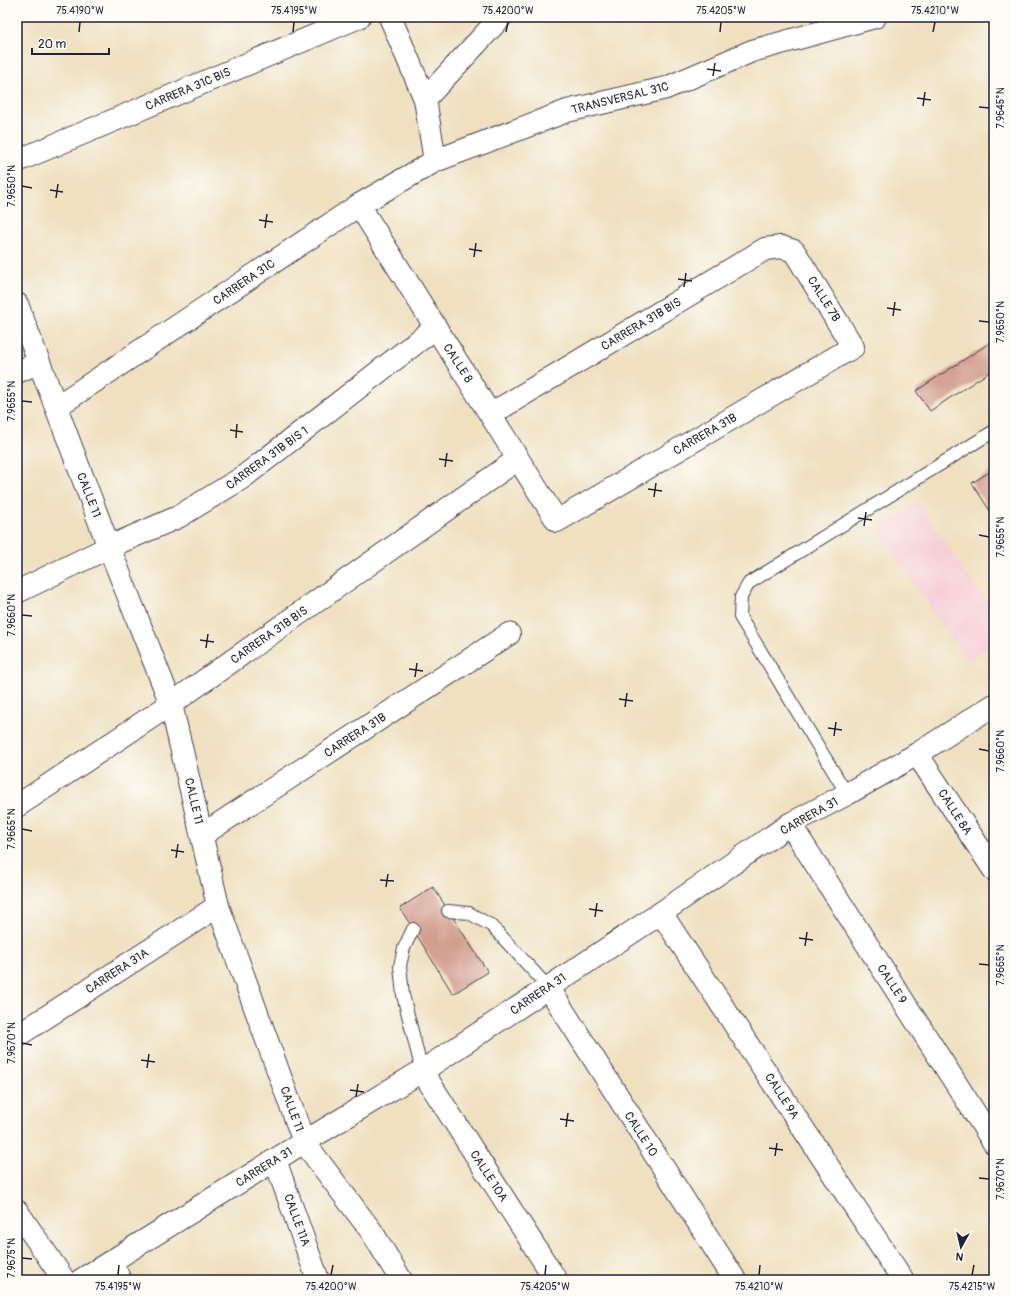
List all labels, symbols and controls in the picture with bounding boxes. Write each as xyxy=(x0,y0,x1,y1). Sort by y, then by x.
text: 75.4190°W xyxy=(56,5,104,17)
text: 75.4195°W xyxy=(271,5,318,17)
text: 75.4200°W xyxy=(483,5,534,17)
text: 75.4205°W xyxy=(696,5,746,17)
text: 75.4210°W xyxy=(911,5,959,17)
scale bar xyxy=(32,30,109,56)
text: 20 m xyxy=(38,37,67,52)
street label: CARRERA 31C BIS xyxy=(143,65,233,114)
street label: TRANSVERSAL 31C xyxy=(570,79,670,118)
text: 7.9645°N xyxy=(995,87,1007,128)
text: 7.9650°N xyxy=(6,165,18,207)
street label: CARRERA 31C xyxy=(210,256,278,309)
street label: CALLE 7B xyxy=(804,274,843,325)
street label: CARRERA 31B BIS xyxy=(599,295,684,354)
text: 7.9650°N xyxy=(995,301,1007,343)
street label: CALLE 8 xyxy=(439,341,476,386)
text: 7.9655°N xyxy=(6,381,18,421)
street label: CARRERA 31B xyxy=(671,410,740,459)
street label: CARRERA 31B BIS 1 xyxy=(223,424,311,493)
street label: CALLE 11 xyxy=(73,471,104,520)
text: 7.9655°N xyxy=(995,517,1007,557)
text: 7.9660°N xyxy=(6,594,18,636)
street label: CARRERA 31B BIS xyxy=(228,603,311,668)
street label: CARRERA 31B xyxy=(321,710,389,761)
text: 7.9660°N xyxy=(995,730,1007,772)
street label: CALLE 11 xyxy=(181,777,206,826)
street label: CALLE 8A xyxy=(934,787,975,838)
street label: CARRERA 31 xyxy=(778,794,841,839)
text: 7.9665°N xyxy=(6,808,18,849)
text: 7.9665°N xyxy=(995,944,1007,985)
street label: CARRERA 31A xyxy=(83,945,152,997)
street label: CALLE 9 xyxy=(873,962,910,1007)
street label: CARRERA 31 xyxy=(508,970,569,1019)
text: 7.9670°N xyxy=(6,1022,18,1064)
street label: CALLE 9A xyxy=(761,1071,802,1122)
street label: CALLE 11 xyxy=(276,1085,307,1134)
street label: CALLE 10 xyxy=(621,1109,661,1160)
street label: CARRERA 31 xyxy=(233,1144,295,1191)
street label: CALLE 10A xyxy=(466,1148,511,1205)
text: 7.9670°N xyxy=(995,1158,1007,1200)
street label: CALLE 11A xyxy=(280,1192,313,1249)
north arrow xyxy=(941,1227,981,1267)
text: 7.9675°N xyxy=(6,1238,18,1278)
text: N xyxy=(955,1249,964,1263)
text: 75.4195°W xyxy=(95,1281,142,1293)
text: 75.4200°W xyxy=(306,1281,357,1293)
text: 75.4205°W xyxy=(520,1281,570,1293)
text: 75.4210°W xyxy=(735,1281,783,1293)
text: 75.4215°W xyxy=(949,1281,996,1293)

